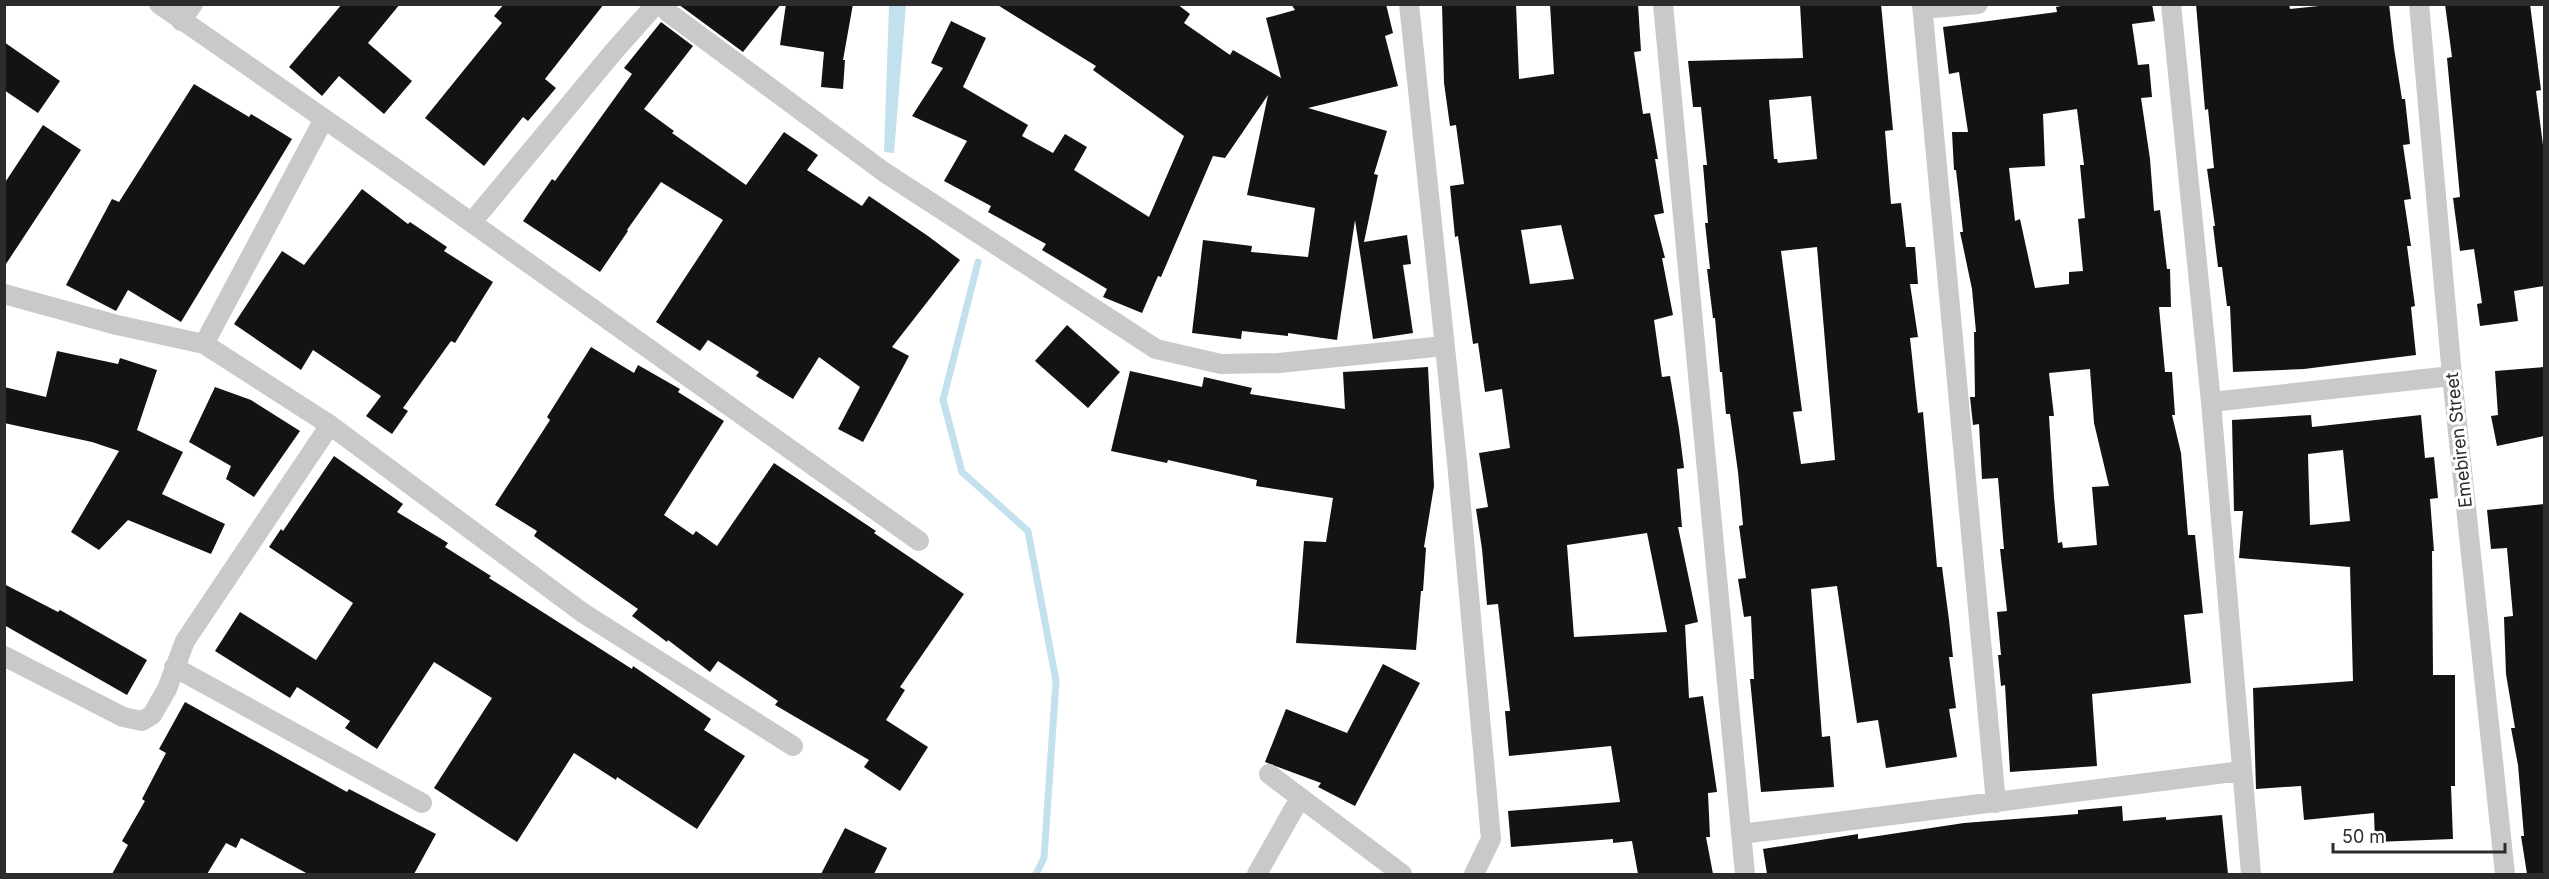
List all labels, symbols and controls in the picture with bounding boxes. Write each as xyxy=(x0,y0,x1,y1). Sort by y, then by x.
street label: Emebiren Street xyxy=(2441,371,2476,509)
scale bar xyxy=(2333,816,2506,854)
text: 50 m xyxy=(2342,826,2385,847)

